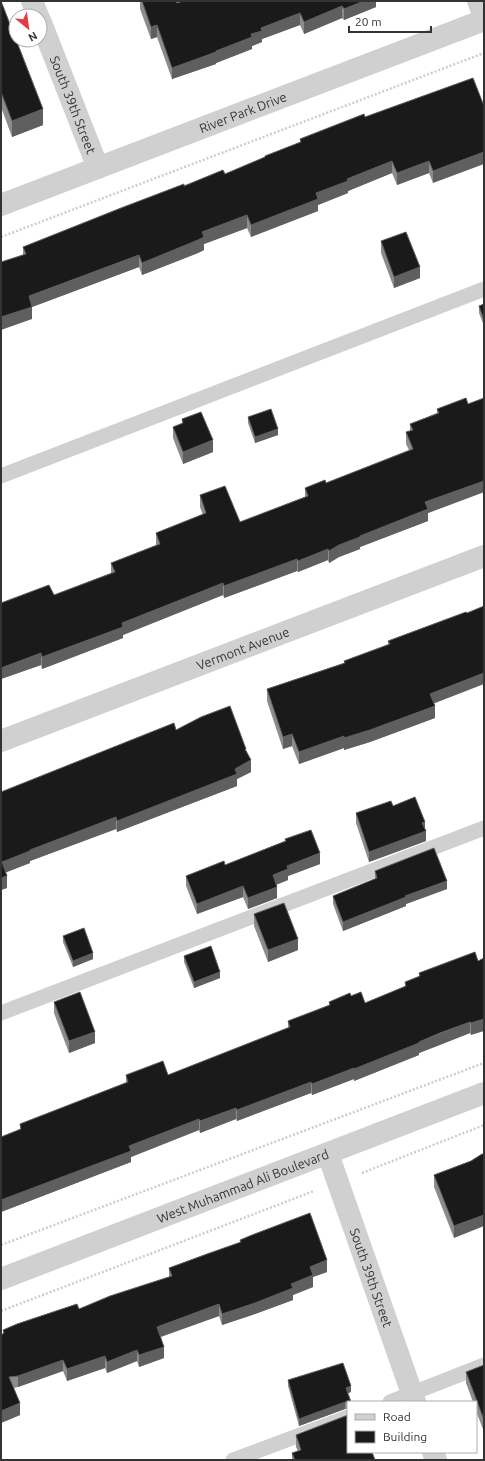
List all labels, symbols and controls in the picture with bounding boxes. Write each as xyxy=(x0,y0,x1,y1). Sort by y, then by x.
north arrow xyxy=(8,8,48,48)
scale bar xyxy=(349,8,431,34)
text: 20 m xyxy=(355,15,382,28)
text: N xyxy=(26,30,39,44)
street label: South 39th Street xyxy=(48,54,99,156)
street label: River Park Drive xyxy=(197,89,288,135)
street label: Vermont Avenue xyxy=(195,624,291,672)
street label: West Muhammad Ali Boulevard xyxy=(155,1147,331,1225)
street label: South 39th Street xyxy=(348,1226,395,1329)
legend xyxy=(347,1401,477,1453)
text: Road xyxy=(383,1410,411,1423)
text: Building xyxy=(383,1430,427,1443)

